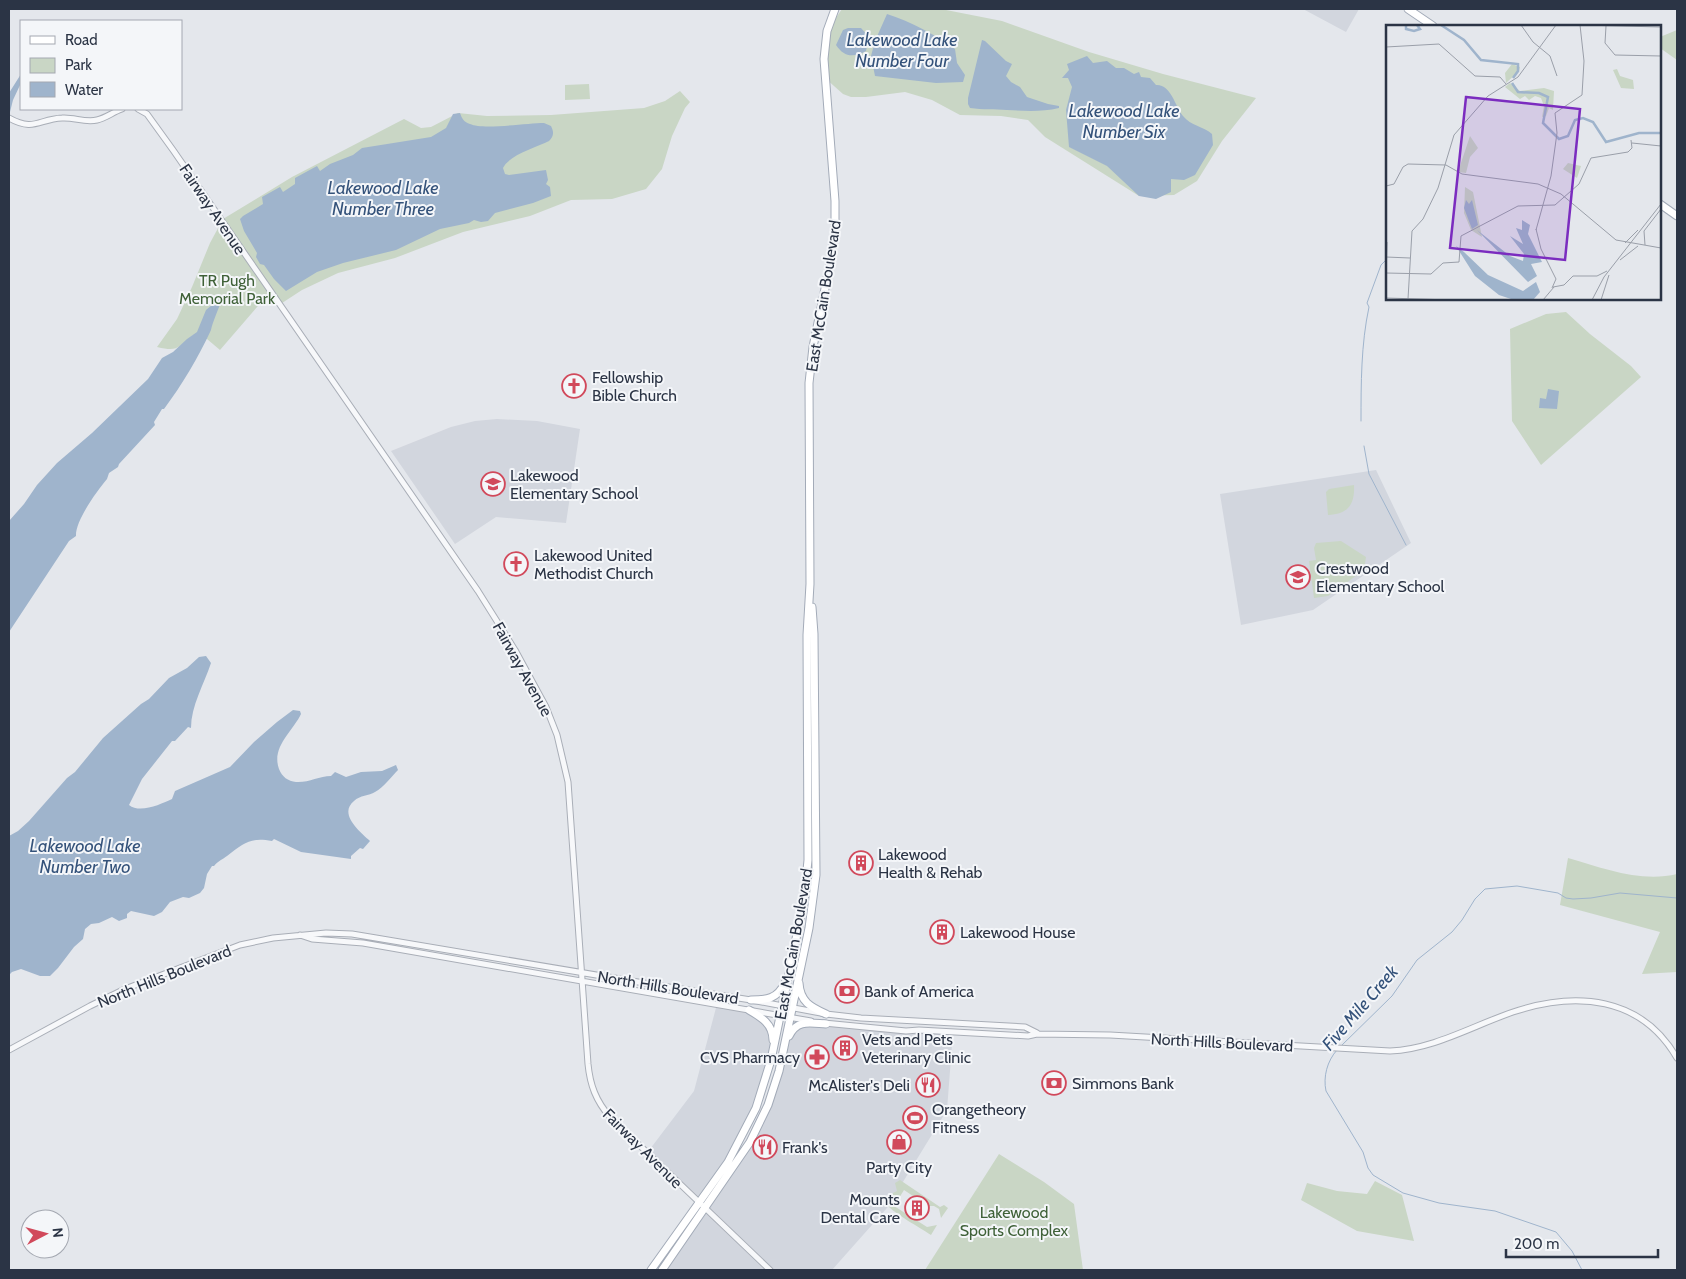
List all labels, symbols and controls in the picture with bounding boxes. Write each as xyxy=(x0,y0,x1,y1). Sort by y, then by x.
legend xyxy=(20,20,182,110)
inset map xyxy=(1386,25,1661,300)
water label: Lakewood Lake Number Four xyxy=(846,29,958,72)
text: Road xyxy=(65,31,98,49)
text: Park xyxy=(65,56,92,74)
text: Water xyxy=(65,81,103,99)
water label: Lakewood Lake Number Six xyxy=(1068,100,1180,143)
street label: Fairway Avenue xyxy=(175,160,250,258)
water label: Lakewood Lake Number Three xyxy=(327,177,439,220)
street label: East McCain Boulevard xyxy=(802,219,845,373)
park label: TR Pugh Memorial Park xyxy=(179,271,276,308)
place label: Fellowship Bible Church xyxy=(592,368,677,405)
church icon: Fellowship Bible Church xyxy=(561,373,587,399)
place label: Lakewood Elementary School xyxy=(510,466,638,503)
school or university icon: Lakewood Elementary School xyxy=(480,471,506,497)
place label: Lakewood United Methodist Church xyxy=(534,546,653,583)
church icon: Lakewood United Methodist Church xyxy=(503,551,529,577)
place label: Crestwood Elementary School xyxy=(1316,559,1444,596)
school or university icon: Crestwood Elementary School xyxy=(1285,564,1311,590)
street label: Fairway Avenue xyxy=(489,619,556,720)
water label: Lakewood Lake Number Two xyxy=(29,835,141,878)
place label: Lakewood Health & Rehab xyxy=(878,845,983,882)
building icon: Lakewood Health & Rehab xyxy=(848,850,874,876)
street label: East McCain Boulevard xyxy=(771,867,816,1021)
building icon: Lakewood House xyxy=(929,919,955,945)
place label: Lakewood House xyxy=(960,923,1075,942)
street label: North Hills Boulevard xyxy=(95,941,234,1012)
water label: Five Mile Creek xyxy=(1317,960,1404,1055)
street label: North Hills Boulevard xyxy=(596,967,740,1008)
bank icon: Bank of America xyxy=(834,978,860,1004)
place label: Bank of America xyxy=(864,982,974,1001)
street label: North Hills Boulevard xyxy=(1150,1029,1294,1056)
place label: Vets and Pets Veterinary Clinic xyxy=(862,1030,971,1067)
building icon: Vets and Pets Veterinary Clinic xyxy=(832,1035,858,1061)
pharmacy icon: CVS Pharmacy xyxy=(804,1044,830,1070)
place label: CVS Pharmacy xyxy=(700,1048,800,1067)
bank icon: Simmons Bank xyxy=(1041,1070,1067,1096)
restaurant icon: McAlister's Deli xyxy=(915,1072,941,1098)
place label: Simmons Bank xyxy=(1072,1074,1175,1093)
place label: McAlister's Deli xyxy=(808,1076,910,1095)
place label: Orangetheory Fitness xyxy=(932,1100,1026,1137)
street label: Fairway Avenue xyxy=(599,1105,686,1192)
sports icon: Orangetheory Fitness xyxy=(902,1105,928,1131)
shop icon: Party City xyxy=(886,1129,912,1155)
restaurant icon: Frank's xyxy=(752,1134,778,1160)
place label: Frank's xyxy=(782,1138,828,1157)
place label: Party City xyxy=(866,1158,932,1177)
place label: Mounts Dental Care xyxy=(820,1190,900,1227)
building icon: Mounts Dental Care xyxy=(904,1195,930,1221)
park label: Lakewood Sports Complex xyxy=(960,1203,1069,1240)
north arrow xyxy=(20,1209,70,1259)
scale bar xyxy=(1506,1226,1658,1258)
text: N xyxy=(48,1227,67,1239)
text: 200 m xyxy=(1514,1235,1559,1253)

